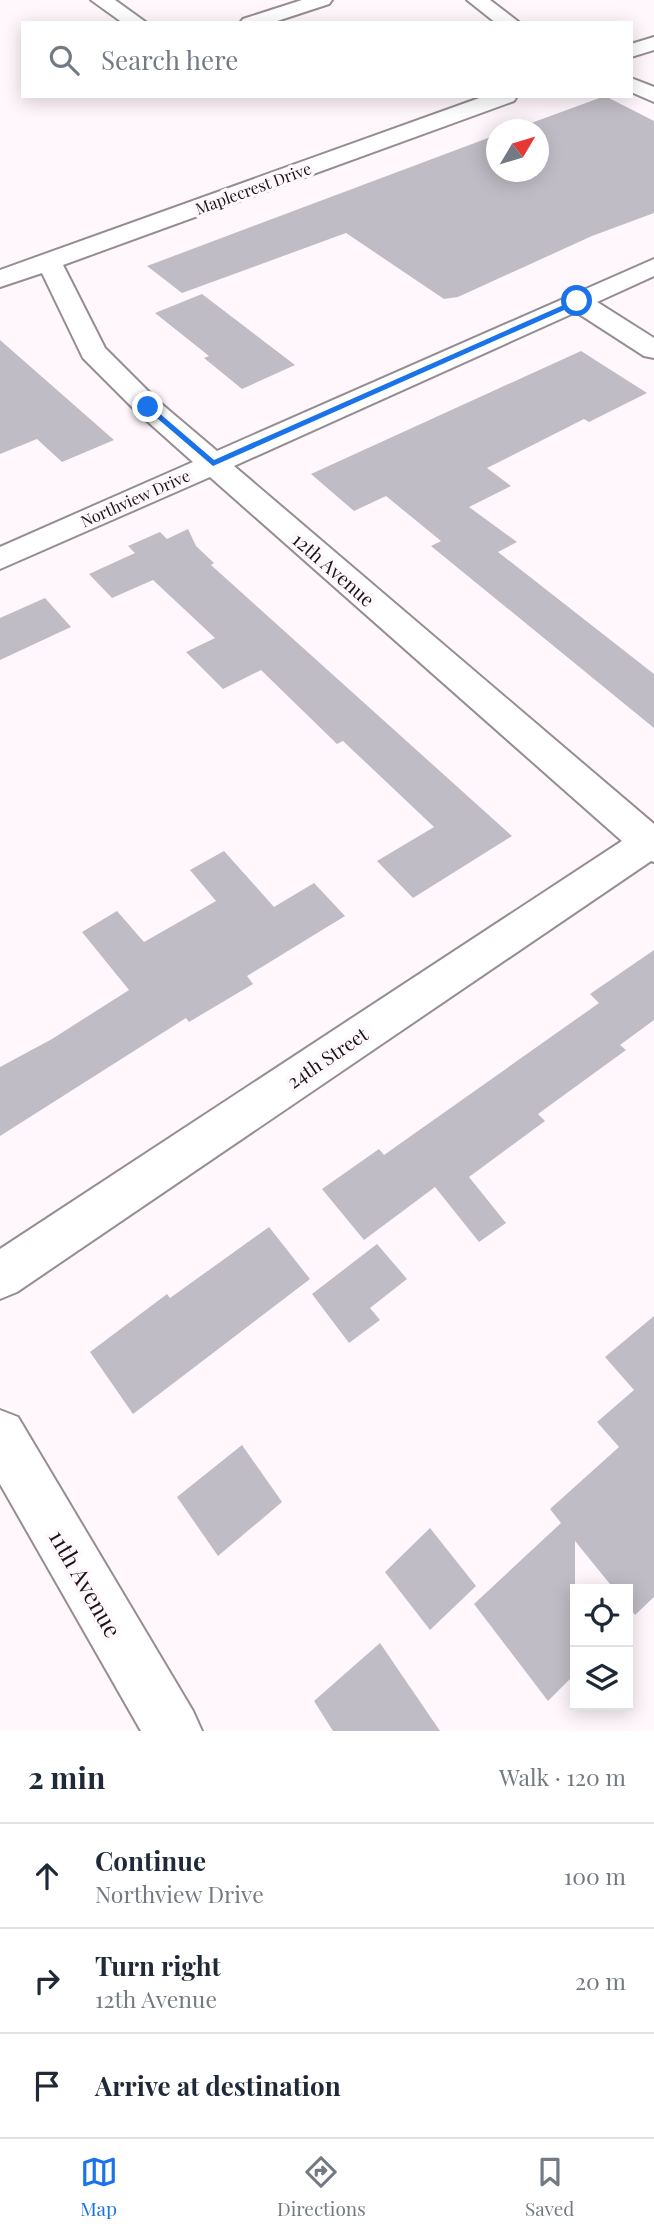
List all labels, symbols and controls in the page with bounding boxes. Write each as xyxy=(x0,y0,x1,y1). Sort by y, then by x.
search box xyxy=(21,21,633,98)
icon: search xyxy=(45,41,83,79)
text: Search here xyxy=(101,42,238,77)
north arrow xyxy=(486,119,549,182)
street label: Maplecrest Drive xyxy=(192,157,314,219)
route start xyxy=(561,285,592,316)
route end xyxy=(132,391,163,422)
street label: Northview Drive xyxy=(77,465,193,531)
street label: 12th Avenue xyxy=(287,526,381,612)
street label: 24th Street xyxy=(282,1020,373,1094)
street label: 11th Avenue xyxy=(43,1523,129,1643)
map controls xyxy=(570,1584,633,1710)
button: locate xyxy=(570,1584,633,1647)
button: layers xyxy=(570,1647,633,1710)
text: 2 min xyxy=(28,1757,105,1797)
text: Walk · 120 m xyxy=(499,1761,626,1792)
text: Continue xyxy=(95,1843,206,1878)
icon: ahead xyxy=(28,1857,66,1895)
text: 100 m xyxy=(564,1860,626,1891)
text: Northview Drive xyxy=(95,1878,264,1909)
text: Turn right xyxy=(95,1948,221,1983)
icon: right xyxy=(28,1962,66,2000)
text: 20 m xyxy=(575,1965,626,1996)
text: 12th Avenue xyxy=(95,1983,217,2014)
icon: arrive xyxy=(28,2067,66,2105)
text: Arrive at destination xyxy=(95,2068,341,2103)
tab: Map xyxy=(80,2153,118,2221)
tab: Directions xyxy=(277,2153,366,2221)
tab: Saved xyxy=(525,2153,574,2221)

